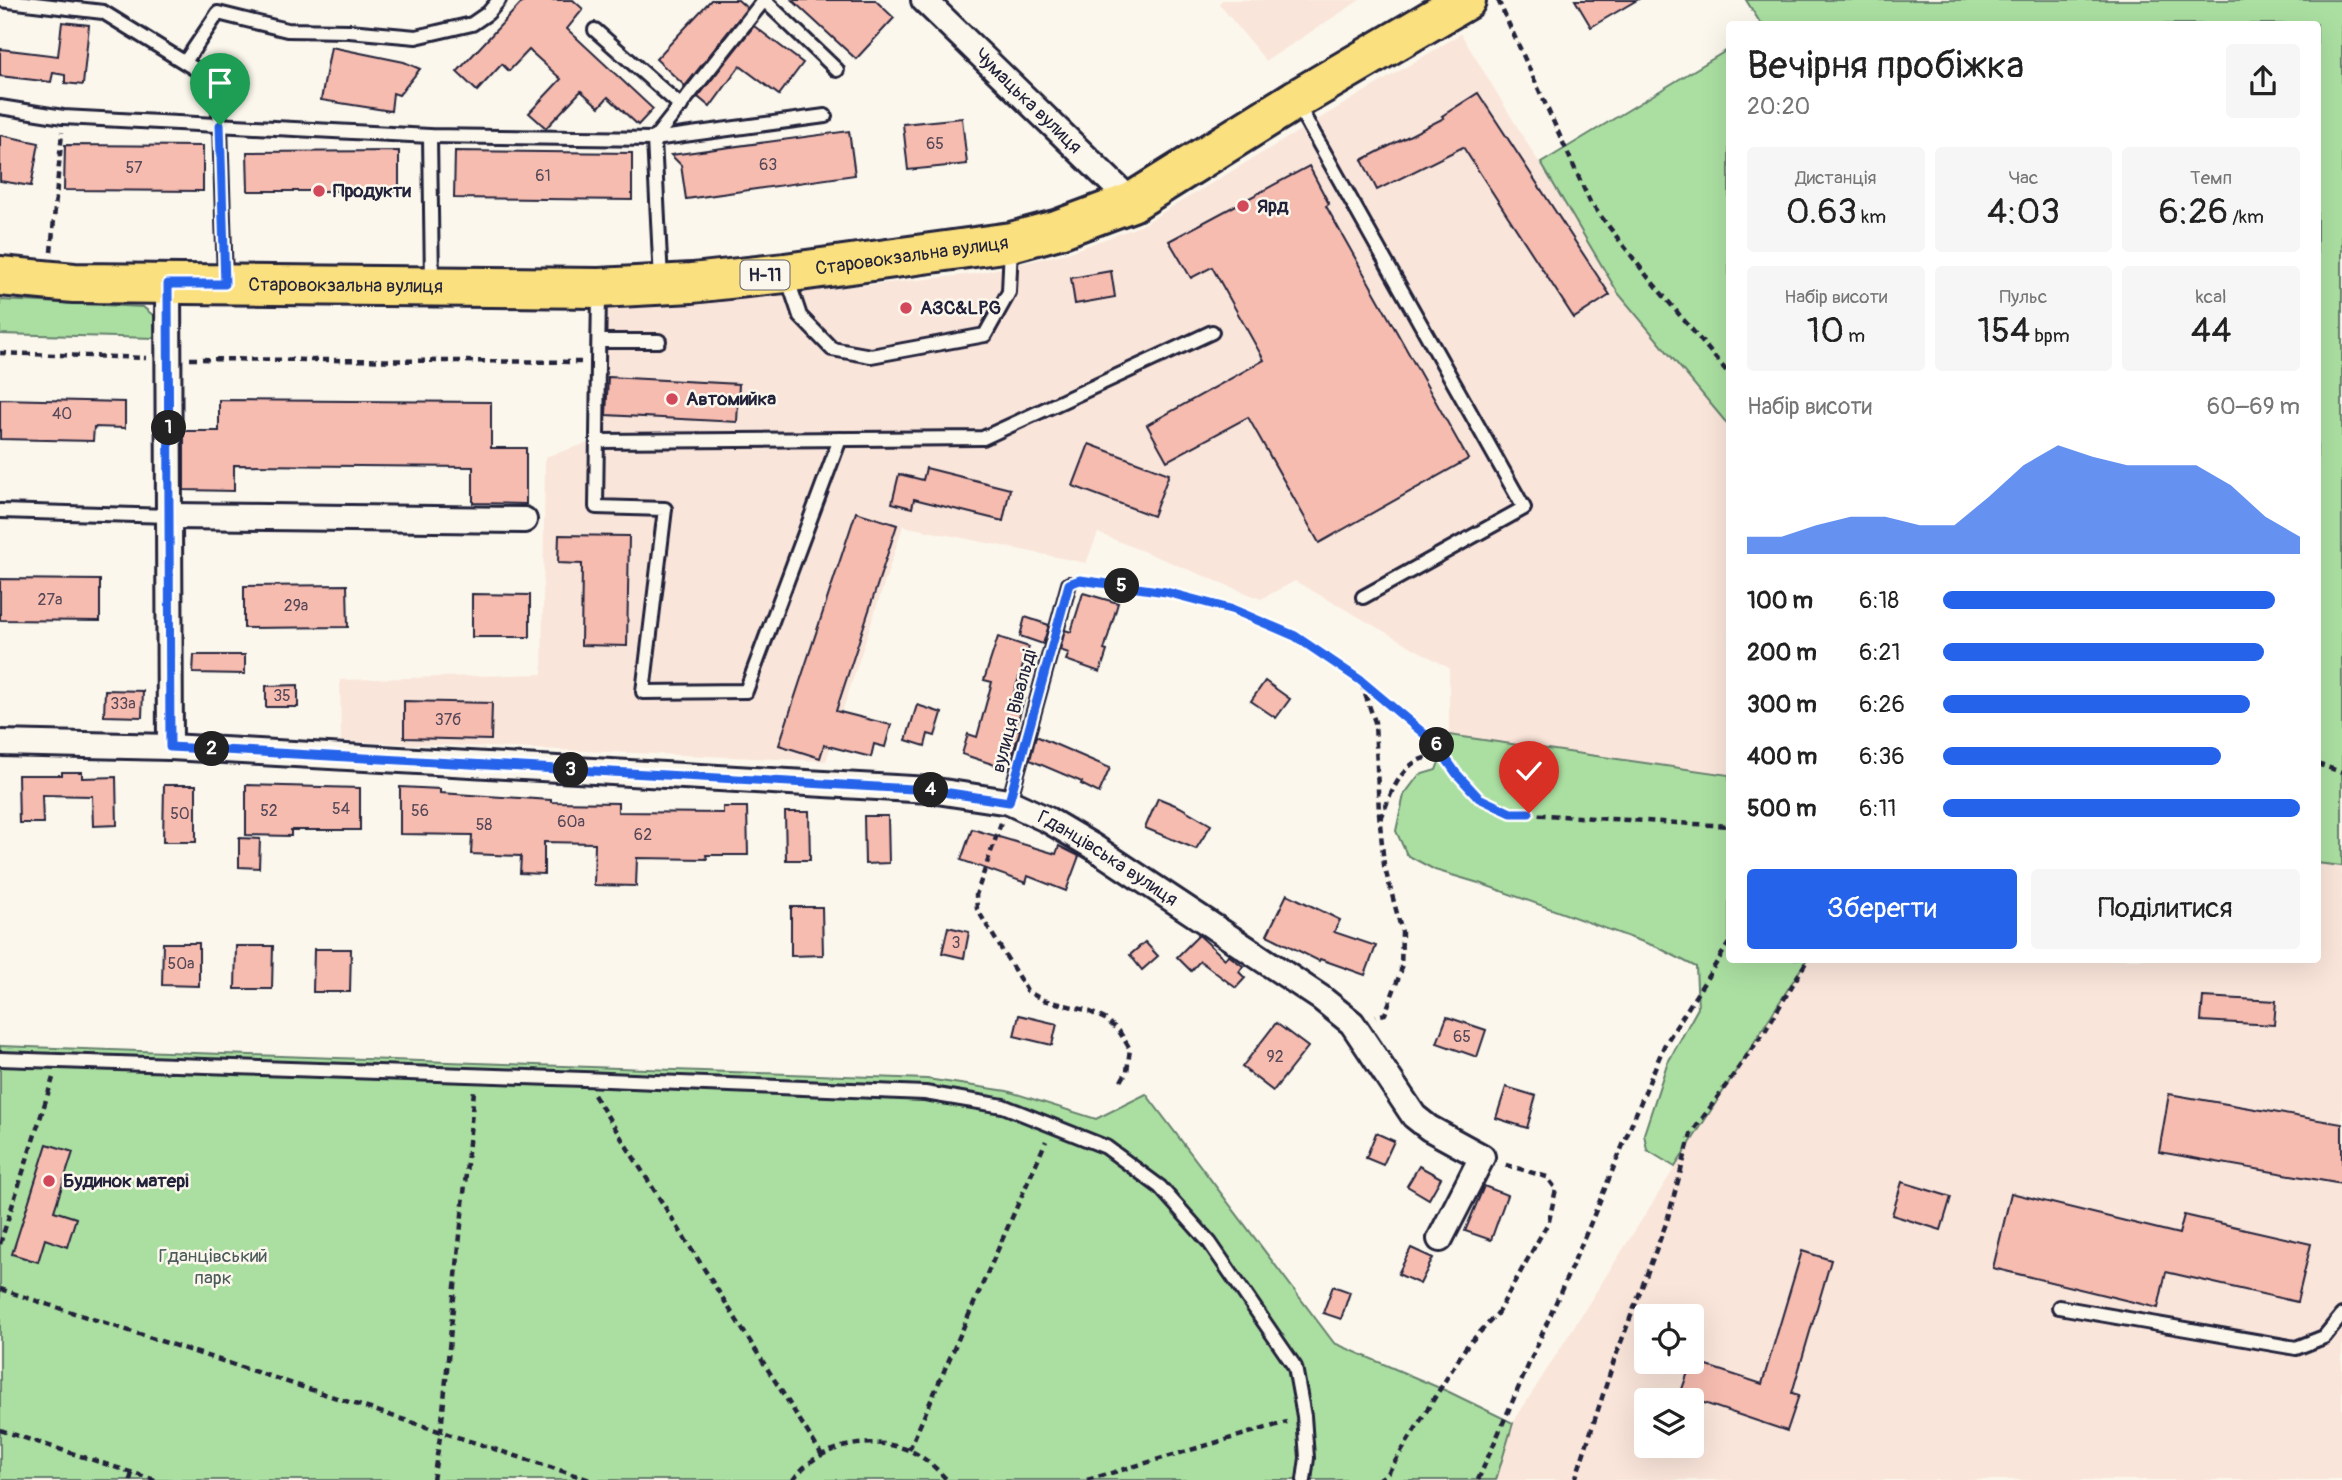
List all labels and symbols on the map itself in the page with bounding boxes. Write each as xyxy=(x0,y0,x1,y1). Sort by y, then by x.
street label: Чумацька вулиця xyxy=(969,43,1087,159)
pin xyxy=(190,53,250,125)
house number: 65 xyxy=(926,134,944,154)
house number: 63 xyxy=(759,155,777,175)
house number: 57 xyxy=(125,158,143,178)
house number: 61 xyxy=(535,166,551,186)
place label: Продукти xyxy=(333,179,411,203)
marker: Продукти xyxy=(311,183,327,199)
place label: Ярд xyxy=(1257,194,1289,218)
marker: Ярд xyxy=(1235,198,1251,214)
street label: Старовокзальна вулиця xyxy=(814,230,1010,281)
road number: Н-11 xyxy=(740,260,790,290)
street label: Старовокзальна вулиця xyxy=(248,273,443,299)
place label: АЗС&LPG xyxy=(920,296,1002,320)
marker: АЗС&LPG xyxy=(898,300,914,316)
place label: Автомийка xyxy=(686,387,776,411)
marker: Автомийка xyxy=(664,391,680,407)
house number: 40 xyxy=(52,404,72,424)
pin: 1 xyxy=(152,410,186,446)
pin: 5 xyxy=(1104,568,1140,604)
house number: 27а xyxy=(38,590,62,610)
house number: 29а xyxy=(284,596,308,616)
street label: вулиця Вівальді xyxy=(986,647,1042,775)
house number: 35 xyxy=(273,686,291,706)
house number: 33а xyxy=(110,694,136,714)
house number: 37б xyxy=(435,710,461,730)
pin: 6 xyxy=(1420,728,1454,762)
pin: 2 xyxy=(194,732,230,766)
pin xyxy=(1499,741,1559,813)
pin: 3 xyxy=(554,752,588,788)
pin: 4 xyxy=(914,772,948,808)
house number: 54 xyxy=(332,799,350,819)
house number: 52 xyxy=(260,801,278,821)
house number: 56 xyxy=(411,801,429,821)
house number: 50 xyxy=(170,804,190,824)
street label: Гданцівська вулиця xyxy=(1034,805,1182,912)
house number: 60а xyxy=(557,812,585,832)
house number: 58 xyxy=(476,815,492,835)
house number: 62 xyxy=(634,825,652,845)
house number: 3 xyxy=(952,933,961,953)
house number: 50а xyxy=(167,954,195,974)
house number: 65 xyxy=(1453,1027,1471,1047)
house number: 92 xyxy=(1266,1047,1284,1067)
place label: Будинок матері xyxy=(63,1169,189,1193)
marker: Будинок матері xyxy=(41,1173,57,1189)
park label: Гданцівський парк xyxy=(158,1244,268,1290)

